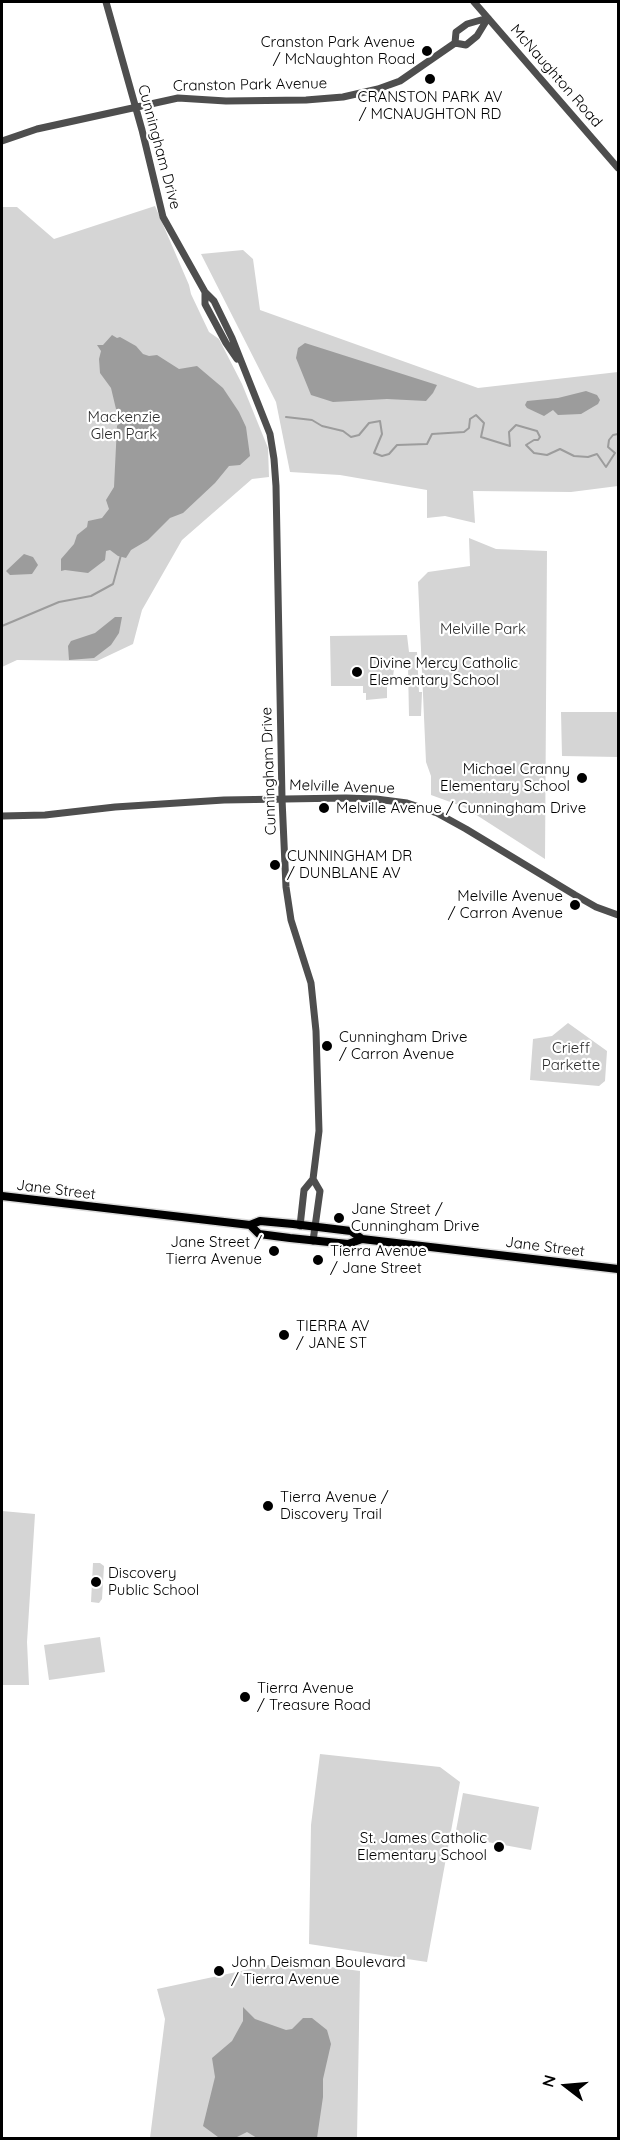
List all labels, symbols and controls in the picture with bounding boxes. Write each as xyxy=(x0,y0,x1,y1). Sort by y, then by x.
street label: McNaughton Road xyxy=(506,21,606,131)
place label: Cranston Park Avenue / McNaughton Road xyxy=(261,33,415,68)
marker: Cranston Park Avenue / McNaughton Road xyxy=(420,44,434,58)
marker: CRANSTON PARK AV / MCNAUGHTON RD xyxy=(423,72,437,86)
street label: Cranston Park Avenue xyxy=(173,75,327,95)
street label: Cunningham Drive xyxy=(134,83,184,211)
place label: CRANSTON PARK AV / MCNAUGHTON RD xyxy=(358,88,502,123)
park label: Mackenzie Glen Park xyxy=(88,408,160,443)
park label: Melville Park xyxy=(440,620,526,638)
place label: Divine Mercy Catholic Elementary School xyxy=(369,654,518,689)
marker: Divine Mercy Catholic Elementary School xyxy=(350,665,364,679)
street label: Cunningham Drive xyxy=(258,707,280,835)
place label: Michael Cranny Elementary School xyxy=(440,760,570,795)
marker: Michael Cranny Elementary School xyxy=(575,771,589,785)
street label: Melville Avenue xyxy=(289,776,395,798)
place label: Melville Avenue / Cunningham Drive xyxy=(336,799,586,817)
marker: Melville Avenue / Cunningham Drive xyxy=(317,801,331,815)
place label: CUNNINGHAM DR / DUNBLANE AV xyxy=(287,847,412,882)
marker: CUNNINGHAM DR / DUNBLANE AV xyxy=(268,858,282,872)
place label: Melville Avenue / Carron Avenue xyxy=(448,887,563,922)
marker: Melville Avenue / Carron Avenue xyxy=(568,898,582,912)
place label: Cunningham Drive / Carron Avenue xyxy=(339,1028,467,1063)
marker: Cunningham Drive / Carron Avenue xyxy=(320,1039,334,1053)
park label: Crieff Parkette xyxy=(542,1039,600,1074)
street label: Jane Street xyxy=(15,1176,97,1204)
place label: Jane Street / Cunningham Drive xyxy=(351,1200,479,1235)
marker: Jane Street / Cunningham Drive xyxy=(332,1211,346,1225)
place label: Jane Street / Tierra Avenue xyxy=(165,1233,262,1268)
street label: Jane Street xyxy=(504,1233,586,1261)
place label: Tierra Avenue / Jane Street xyxy=(330,1242,427,1277)
marker: Jane Street / Tierra Avenue xyxy=(267,1244,281,1258)
marker: Tierra Avenue / Jane Street xyxy=(311,1253,325,1267)
place label: TIERRA AV / JANE ST xyxy=(296,1317,370,1352)
marker: TIERRA AV / JANE ST xyxy=(277,1328,291,1342)
place label: Tierra Avenue / Discovery Trail xyxy=(280,1488,389,1523)
marker: Tierra Avenue / Discovery Trail xyxy=(261,1499,275,1513)
place label: Discovery Public School xyxy=(108,1564,199,1599)
marker: Discovery Public School xyxy=(89,1575,103,1589)
place label: Tierra Avenue / Treasure Road xyxy=(257,1679,371,1714)
marker: Tierra Avenue / Treasure Road xyxy=(238,1690,252,1704)
place label: St. James Catholic Elementary School xyxy=(357,1829,487,1864)
marker: St. James Catholic Elementary School xyxy=(492,1840,506,1854)
place label: John Deisman Boulevard / Tierra Avenue xyxy=(231,1953,406,1988)
marker: John Deisman Boulevard / Tierra Avenue xyxy=(212,1964,226,1978)
north arrow xyxy=(536,2056,596,2116)
text: N xyxy=(537,2073,560,2089)

